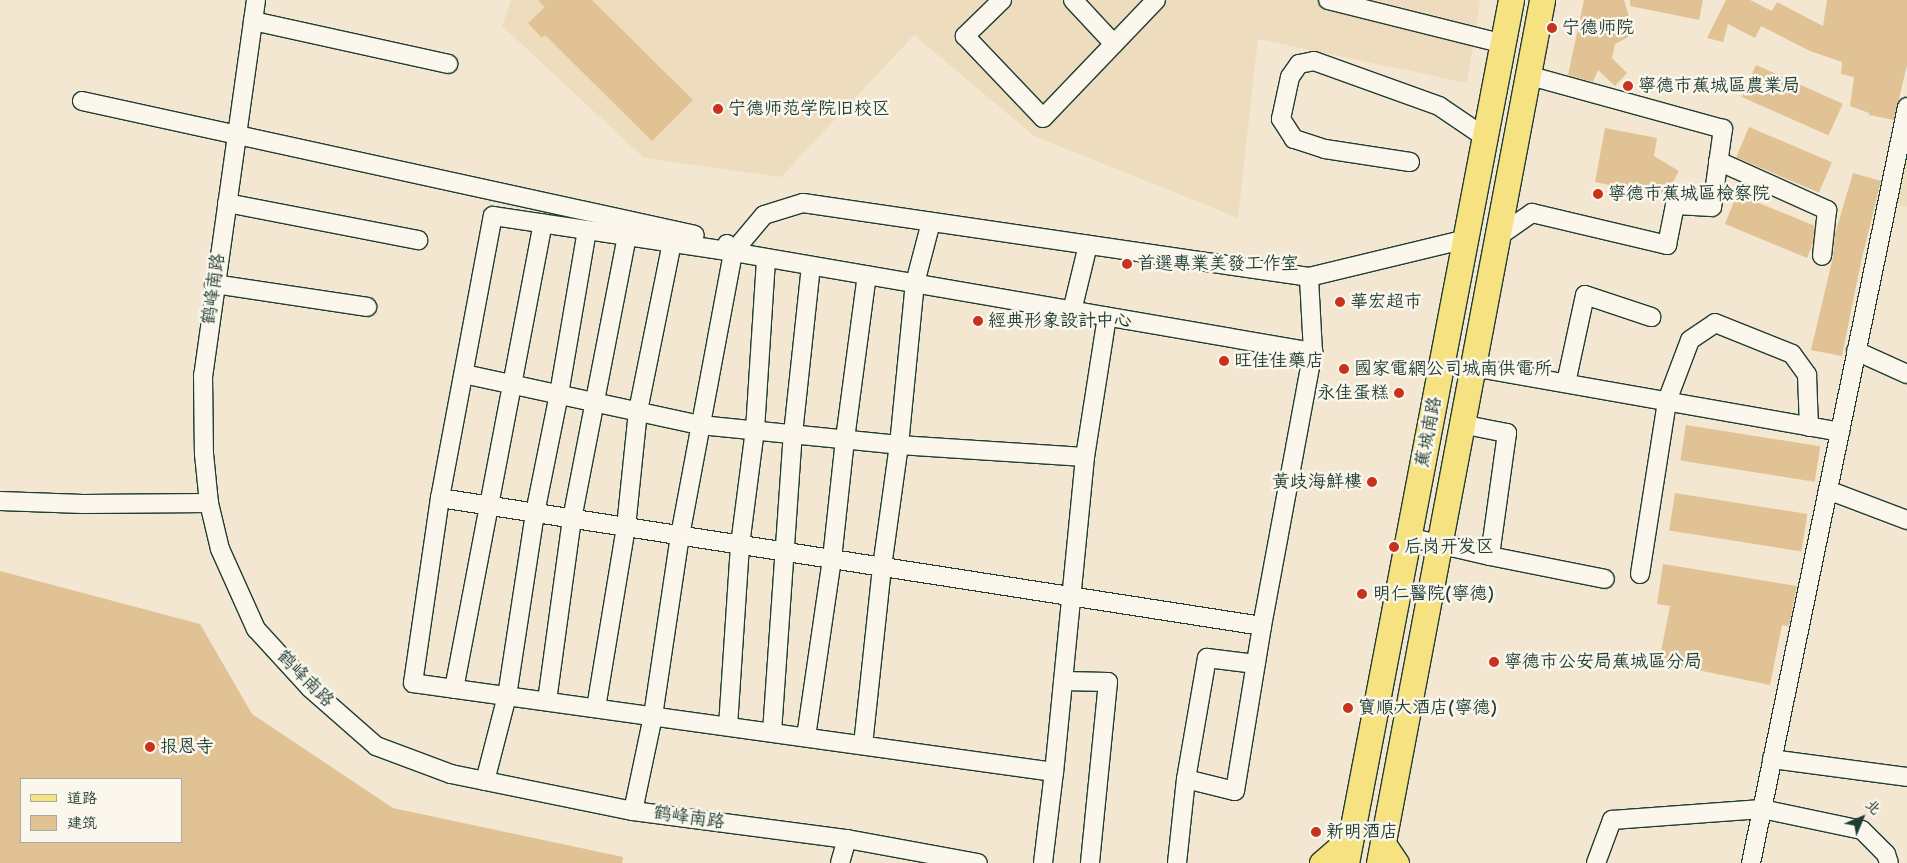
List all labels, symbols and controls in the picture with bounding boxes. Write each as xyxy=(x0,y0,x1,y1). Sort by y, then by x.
place label: 宁德师院 xyxy=(1562,17,1634,39)
marker: 宁德师院 xyxy=(1546,22,1558,34)
place label: 寧德市蕉城區農業局 xyxy=(1638,75,1800,97)
marker: 寧德市蕉城區農業局 xyxy=(1622,80,1634,92)
place label: 宁德师范学院旧校区 xyxy=(728,98,890,120)
marker: 宁德师范学院旧校区 xyxy=(712,103,724,115)
place label: 寧德市蕉城區檢察院 xyxy=(1608,183,1770,205)
marker: 寧德市蕉城區檢察院 xyxy=(1592,188,1604,200)
street label: 鹤峰南路 xyxy=(198,252,230,326)
place label: 首選專業美發工作室 xyxy=(1137,253,1299,275)
marker: 首選專業美發工作室 xyxy=(1121,258,1133,270)
place label: 華宏超市 xyxy=(1350,291,1422,313)
marker: 華宏超市 xyxy=(1334,296,1346,308)
place label: 經典形象設計中心 xyxy=(988,310,1132,332)
marker: 經典形象設計中心 xyxy=(972,315,984,327)
place label: 旺佳佳藥店 xyxy=(1234,350,1324,372)
marker: 旺佳佳藥店 xyxy=(1218,355,1230,367)
place label: 國家電網公司城南供電所 xyxy=(1354,358,1552,380)
marker: 國家電網公司城南供電所 xyxy=(1338,363,1350,375)
place label: 永佳蛋糕 xyxy=(1317,382,1389,404)
marker: 永佳蛋糕 xyxy=(1393,387,1405,399)
street label: 蕉城南路 xyxy=(1412,395,1446,469)
place label: 黃歧海鮮樓 xyxy=(1272,471,1362,493)
marker: 黃歧海鮮樓 xyxy=(1366,476,1378,488)
place label: 后岗开发区 xyxy=(1404,536,1494,558)
marker: 后岗开发区 xyxy=(1388,541,1400,553)
place label: 明仁醫院(寧德) xyxy=(1373,583,1494,605)
marker: 明仁醫院(寧德) xyxy=(1355,587,1369,601)
street label: 鹤峰南路 xyxy=(272,646,338,712)
place label: 寧德市公安局蕉城區分局 xyxy=(1504,651,1702,673)
marker: 寧德市公安局蕉城區分局 xyxy=(1488,656,1500,668)
place label: 寶順大酒店(寧德) xyxy=(1358,697,1497,719)
marker: 寶順大酒店(寧德) xyxy=(1342,702,1354,714)
place label: 报恩寺 xyxy=(160,736,214,758)
marker: 报恩寺 xyxy=(144,741,156,753)
legend xyxy=(20,778,182,843)
text: 道路 xyxy=(67,789,97,808)
north arrow xyxy=(1837,793,1887,843)
text: 北 xyxy=(1862,796,1884,818)
street label: 鹤峰南路 xyxy=(652,802,726,834)
text: 建筑 xyxy=(67,814,97,833)
place label: 新明酒店 xyxy=(1326,821,1398,843)
marker: 新明酒店 xyxy=(1310,826,1322,838)

